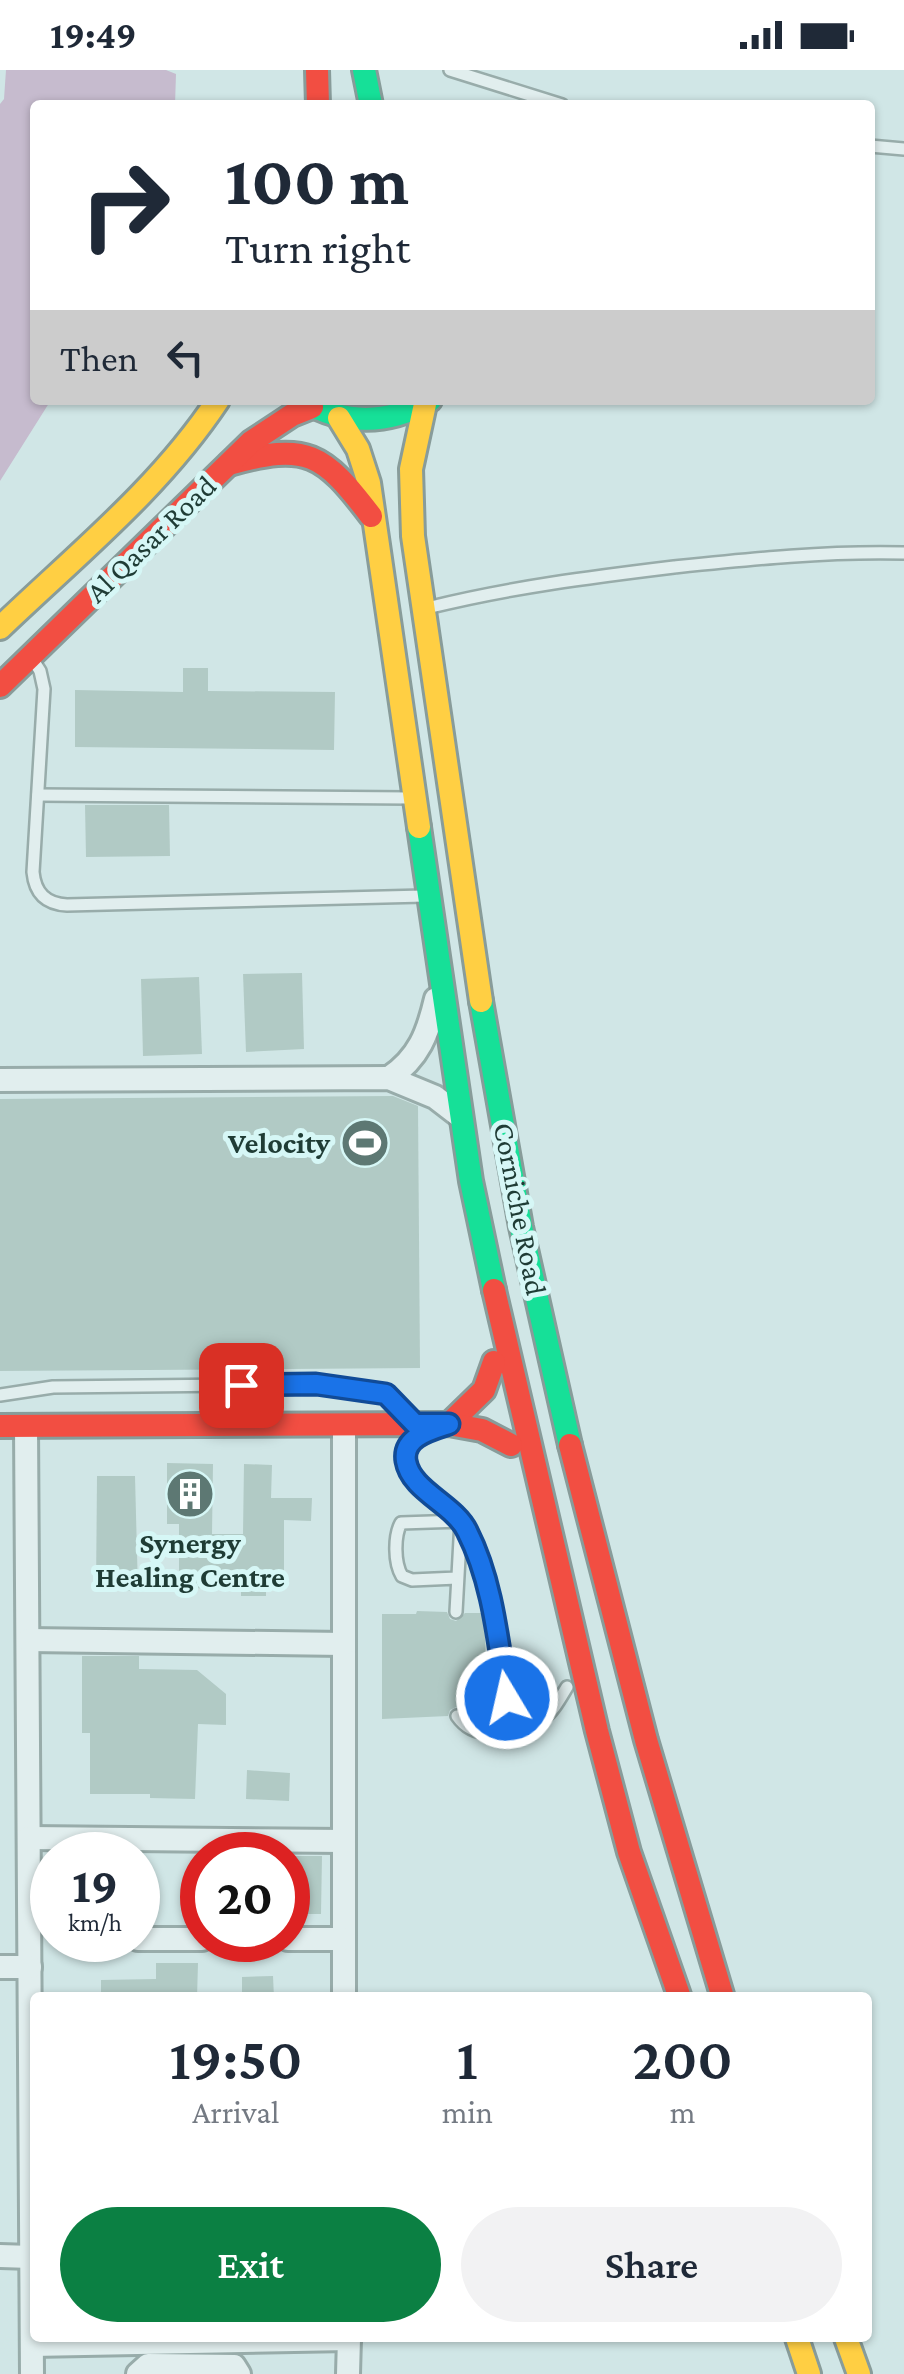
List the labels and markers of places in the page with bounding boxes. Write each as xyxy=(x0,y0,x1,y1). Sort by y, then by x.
sports icon: Velocity xyxy=(339,1117,391,1169)
place label: Velocity xyxy=(227,1126,330,1159)
pin xyxy=(199,1343,284,1428)
building icon: Synergy Healing Centre xyxy=(164,1468,216,1520)
place label: Synergy Healing Centre xyxy=(95,1526,285,1593)

